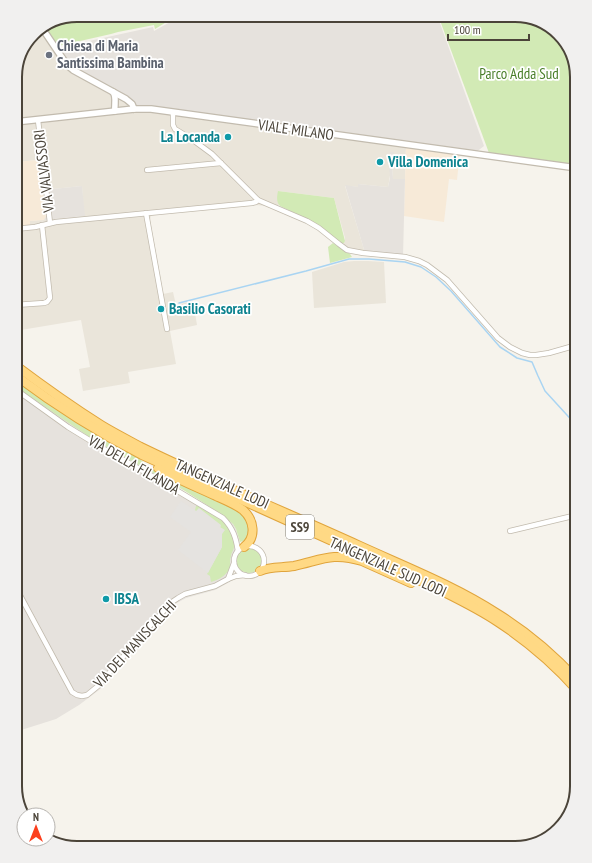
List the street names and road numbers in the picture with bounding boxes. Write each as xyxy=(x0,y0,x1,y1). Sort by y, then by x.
street label: VIALE MILANO xyxy=(256,115,335,144)
street label: VIA VALVASSORI xyxy=(29,128,58,215)
street label: VIA DELLA FILANDA xyxy=(84,430,184,499)
street label: TANGENZIALE LODI xyxy=(172,454,272,513)
road number: SS9 xyxy=(286,515,314,539)
street label: TANGENZIALE SUD LODI xyxy=(327,532,450,601)
street label: VIA DEI MANISCALCHI xyxy=(88,596,180,692)

